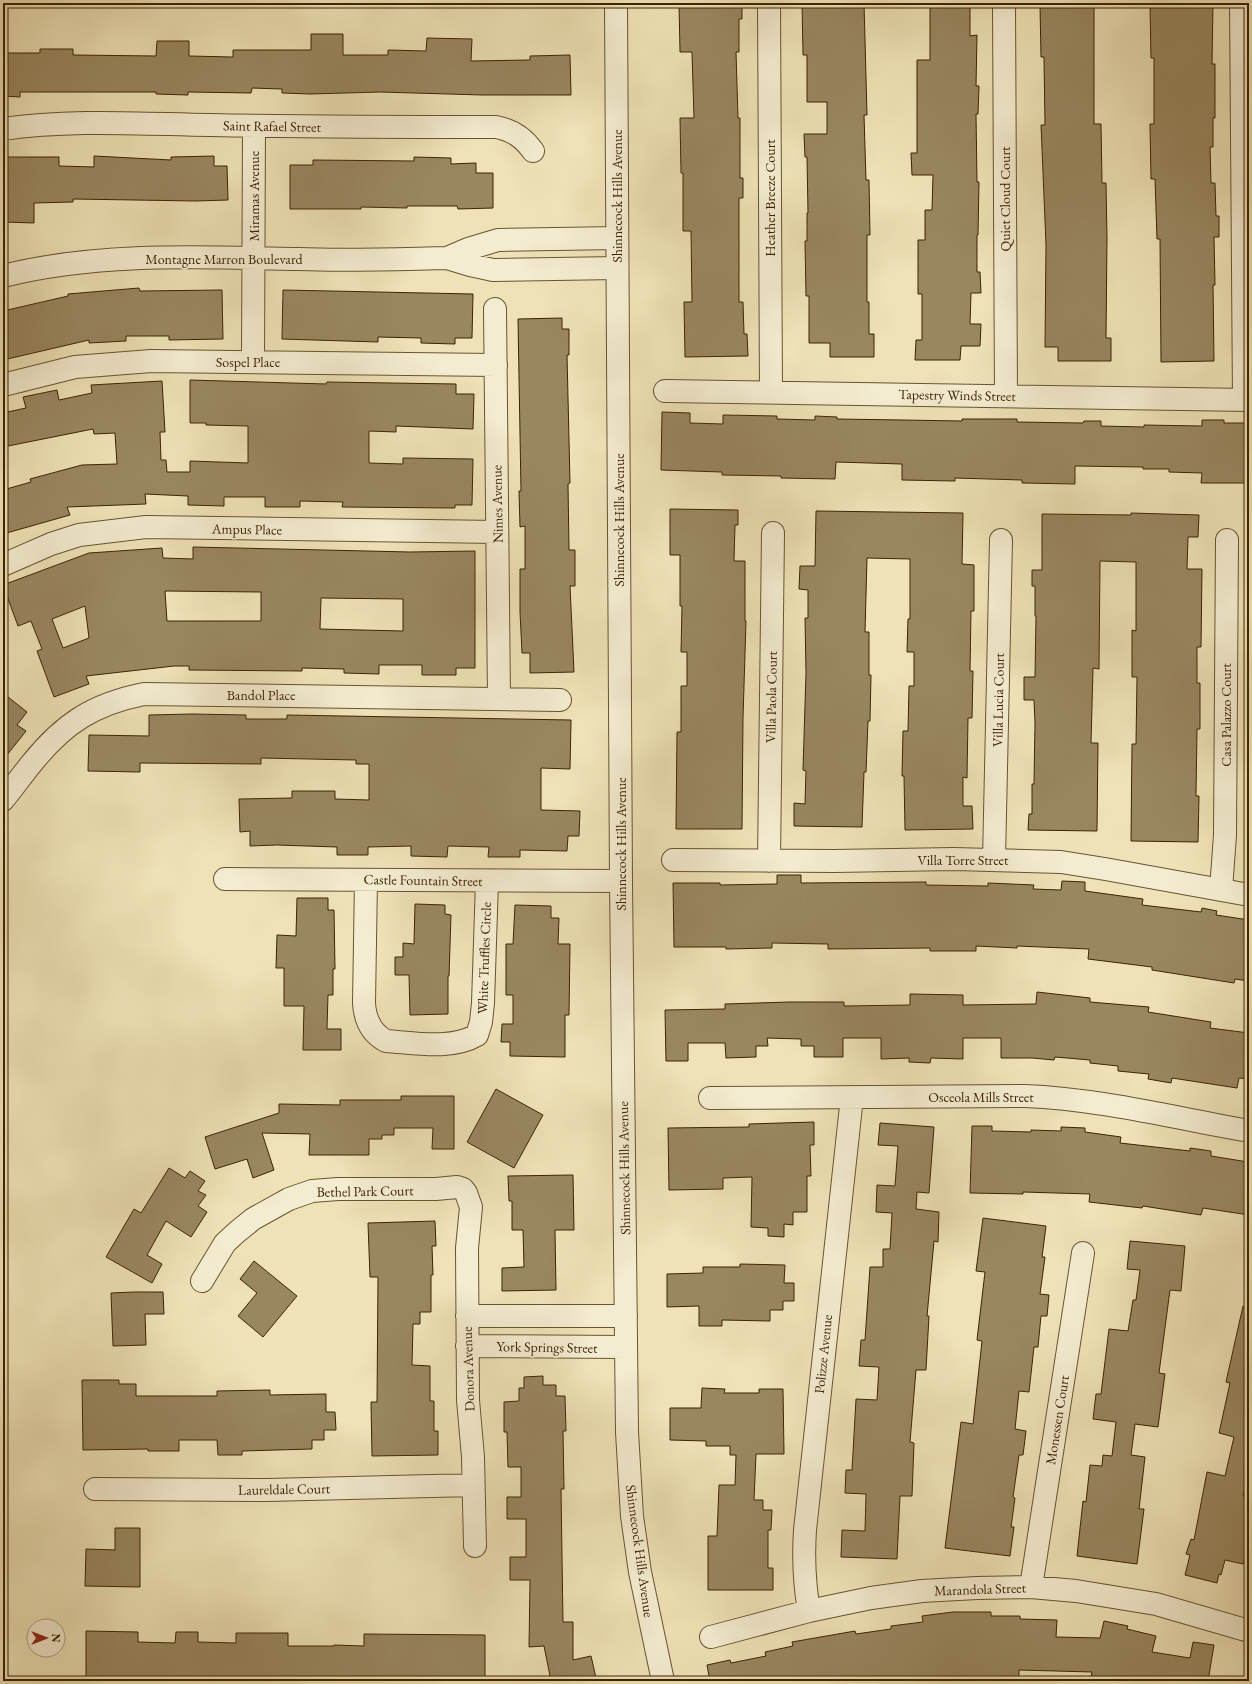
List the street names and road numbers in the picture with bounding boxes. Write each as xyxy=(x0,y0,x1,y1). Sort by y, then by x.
street label: Saint Rafael Street xyxy=(223,116,322,136)
street label: Shinnecock Hills Avenue xyxy=(608,129,626,263)
street label: Heather Breeze Court xyxy=(761,139,779,257)
street label: Quiet Cloud Court xyxy=(996,146,1014,251)
street label: Miramas Avenue xyxy=(245,150,263,241)
street label: Montagne Marron Boulevard xyxy=(145,250,304,268)
street label: Sospel Place xyxy=(216,353,281,371)
street label: Tapestry Winds Street xyxy=(898,385,1016,405)
street label: Shinnecock Hills Avenue xyxy=(610,453,628,587)
street label: Nimes Avenue xyxy=(487,464,507,543)
street label: Ampus Place xyxy=(211,519,283,539)
street label: Villa Paola Court xyxy=(761,650,781,743)
street label: Villa Lucia Court xyxy=(988,652,1008,747)
street label: Casa Palazzo Court xyxy=(1217,663,1235,767)
street label: Bandol Place xyxy=(227,686,296,704)
street label: Shinnecock Hills Avenue xyxy=(612,777,630,911)
street label: Villa Torre Street xyxy=(918,851,1009,869)
street label: Castle Fountain Street xyxy=(363,870,483,890)
street label: White Truffles Circle xyxy=(473,901,495,1014)
street label: Osceola Mills Street xyxy=(928,1088,1034,1106)
street label: Shinnecock Hills Avenue xyxy=(614,1100,634,1235)
street label: Bethel Park Court xyxy=(316,1181,414,1201)
street label: Polizze Avenue xyxy=(810,1313,836,1394)
street label: Donora Avenue xyxy=(458,1326,478,1412)
street label: York Springs Street xyxy=(496,1337,598,1357)
street label: Monessen Court xyxy=(1041,1373,1073,1466)
street label: Laureldale Court xyxy=(238,1479,331,1499)
street label: Shinnecock Hills Avenue xyxy=(622,1484,658,1619)
street label: Marandola Street xyxy=(934,1578,1027,1600)

